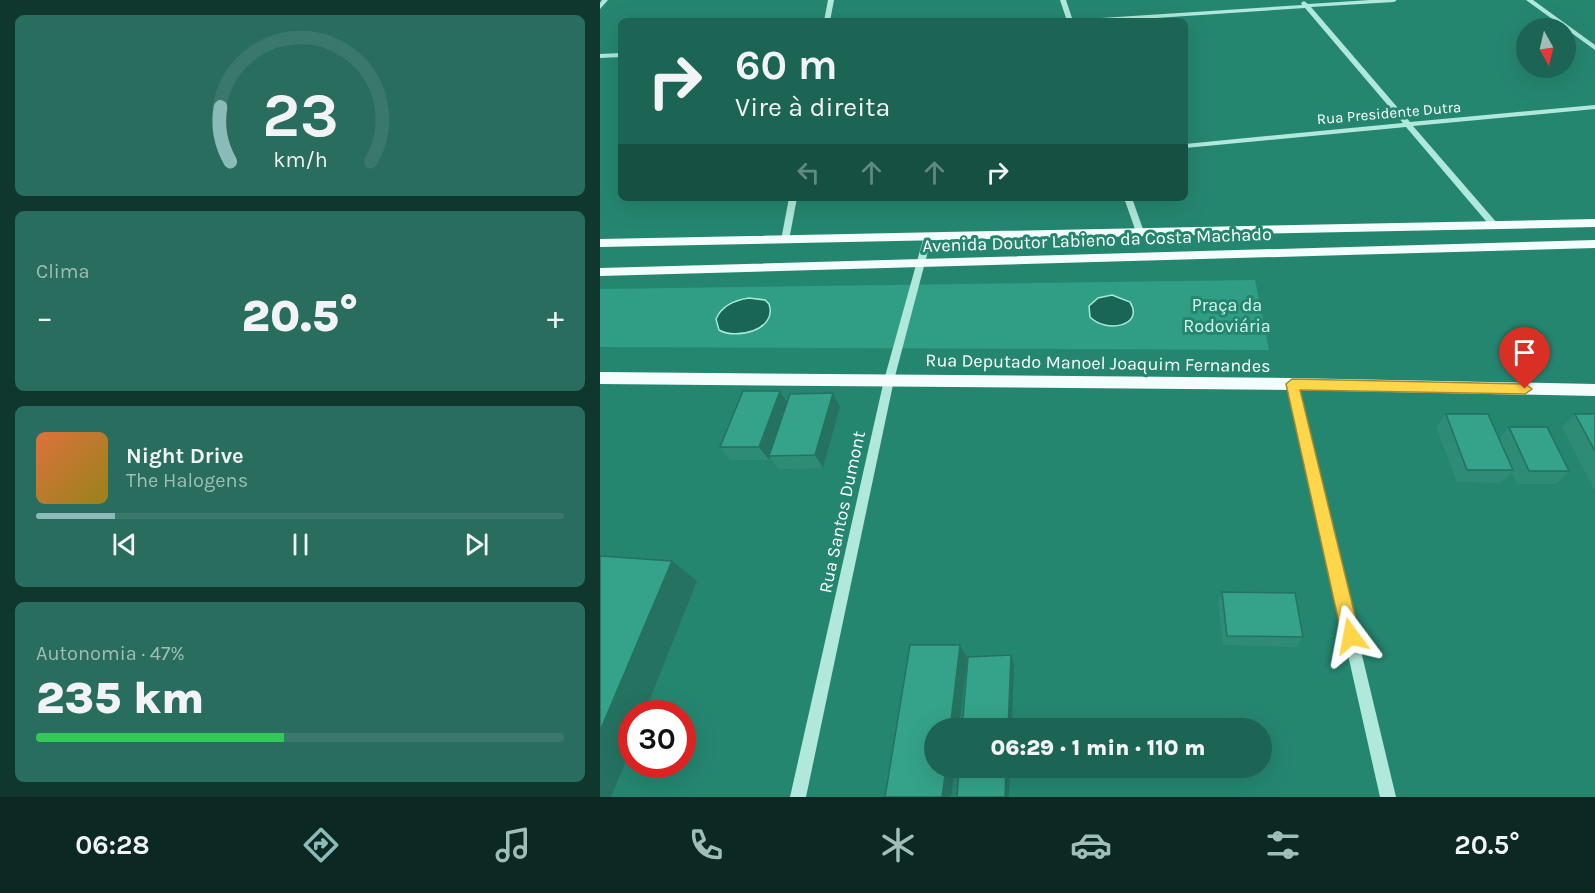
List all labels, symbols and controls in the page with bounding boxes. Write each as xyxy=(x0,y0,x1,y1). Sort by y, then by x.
north arrow xyxy=(1516,18,1576,78)
map controls xyxy=(1516,18,1576,78)
text: 60 m xyxy=(735,40,838,90)
icon: right xyxy=(636,42,714,120)
text: 23 xyxy=(262,79,338,152)
text: Vire à direita xyxy=(735,91,890,123)
street label: Rua Presidente Dutra xyxy=(1316,98,1462,128)
text: km/h xyxy=(273,148,327,173)
icon: left xyxy=(792,156,825,189)
icon: ahead xyxy=(855,156,888,189)
icon: ahead xyxy=(918,156,951,189)
icon: right xyxy=(981,156,1014,189)
street label: Avenida Doutor Labieno da Costa Machado xyxy=(922,223,1272,257)
text: Clima xyxy=(36,260,90,283)
text: 20.5° xyxy=(242,290,358,342)
park label: Praça da Rodoviária xyxy=(1183,294,1271,337)
text: − xyxy=(36,298,53,336)
text: + xyxy=(547,298,564,336)
pin xyxy=(1499,327,1550,389)
icon: arrive xyxy=(1508,336,1541,369)
street label: Rua Deputado Manoel Joaquim Fernandes xyxy=(925,349,1271,377)
street label: Rua Santos Dumont xyxy=(814,429,870,595)
text: Night Drive xyxy=(126,443,244,469)
text: The Halogens xyxy=(126,469,248,492)
icon: previous xyxy=(108,528,141,561)
icon: pause xyxy=(284,528,317,561)
icon: next xyxy=(460,528,493,561)
position arrow xyxy=(1319,604,1383,668)
text: Autonomia · 47% xyxy=(36,642,185,665)
text: 235 km xyxy=(36,672,204,724)
speed limit sign: 30 xyxy=(618,700,696,778)
text: 06:29 · 1 min · 110 m xyxy=(990,735,1206,761)
icon: directions xyxy=(300,824,342,866)
icon: music xyxy=(492,824,534,866)
icon: phone xyxy=(685,824,727,866)
icon: climate xyxy=(877,824,919,866)
icon: car xyxy=(1070,824,1112,866)
icon: filters xyxy=(1262,824,1304,866)
text: 06:28 xyxy=(75,829,150,861)
text: 20.5° xyxy=(1454,829,1520,861)

